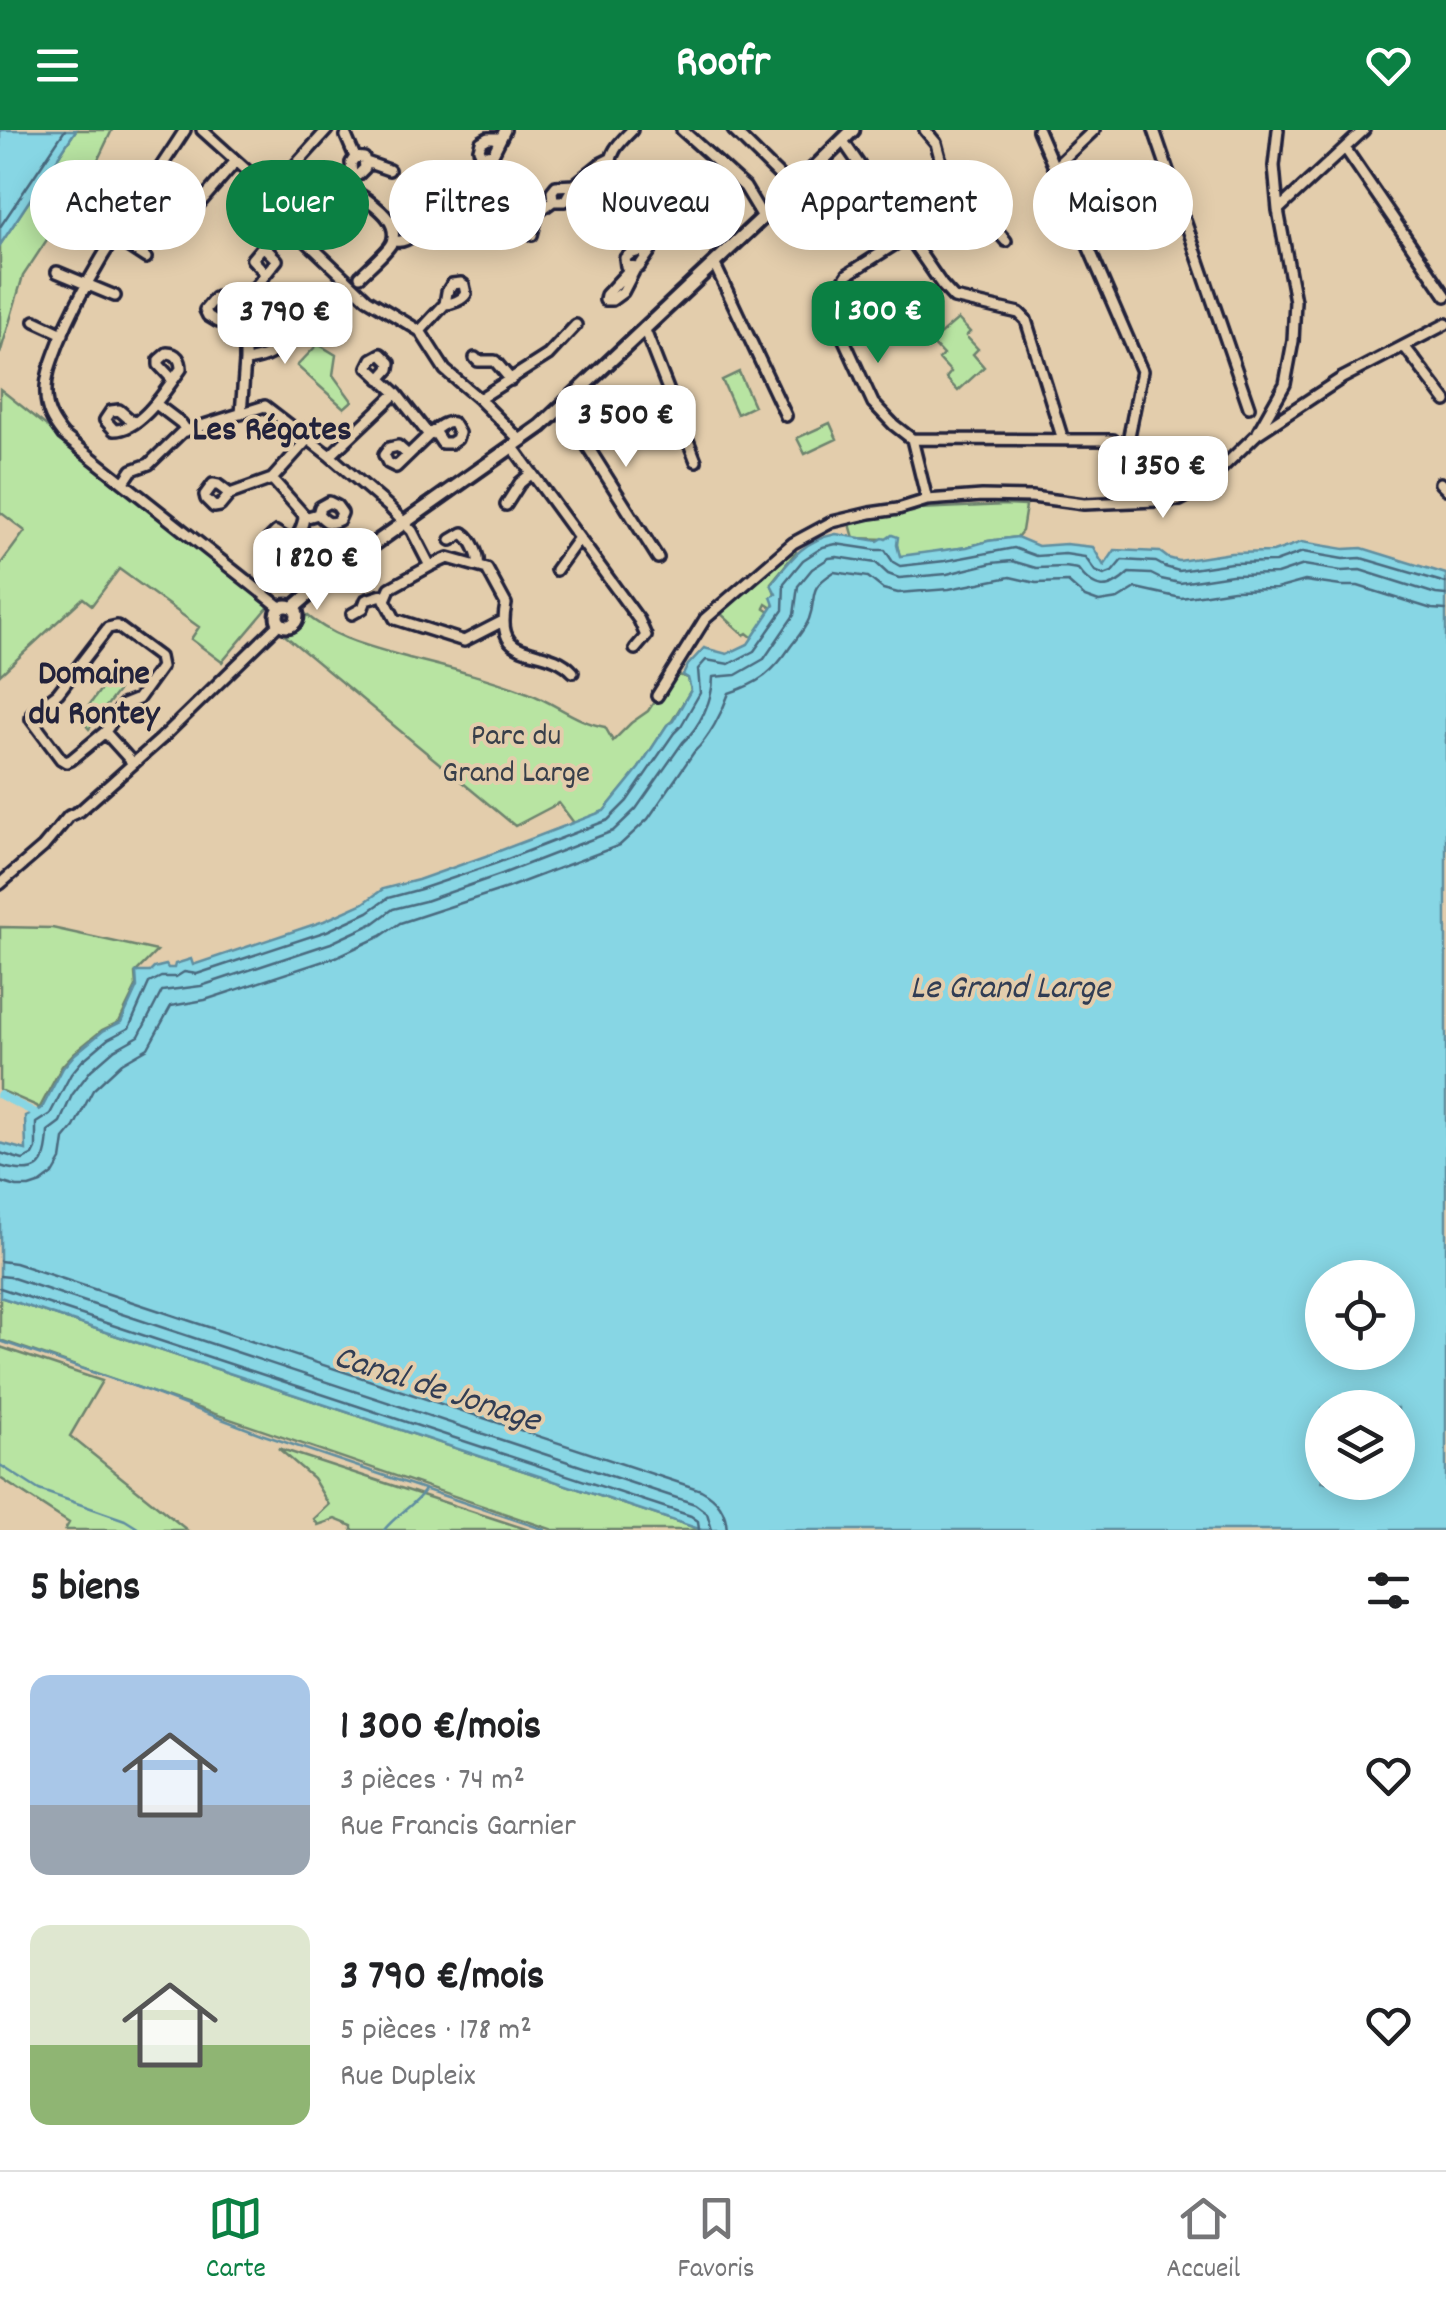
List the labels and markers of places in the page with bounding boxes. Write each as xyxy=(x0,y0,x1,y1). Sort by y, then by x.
pin: 1 300 € xyxy=(786,281,970,366)
pin: 3 790 € xyxy=(193,282,377,367)
pin: 3 500 € xyxy=(534,385,718,470)
pin: 1 350 € xyxy=(1071,436,1255,521)
pin: 1 820 € xyxy=(225,528,409,613)

